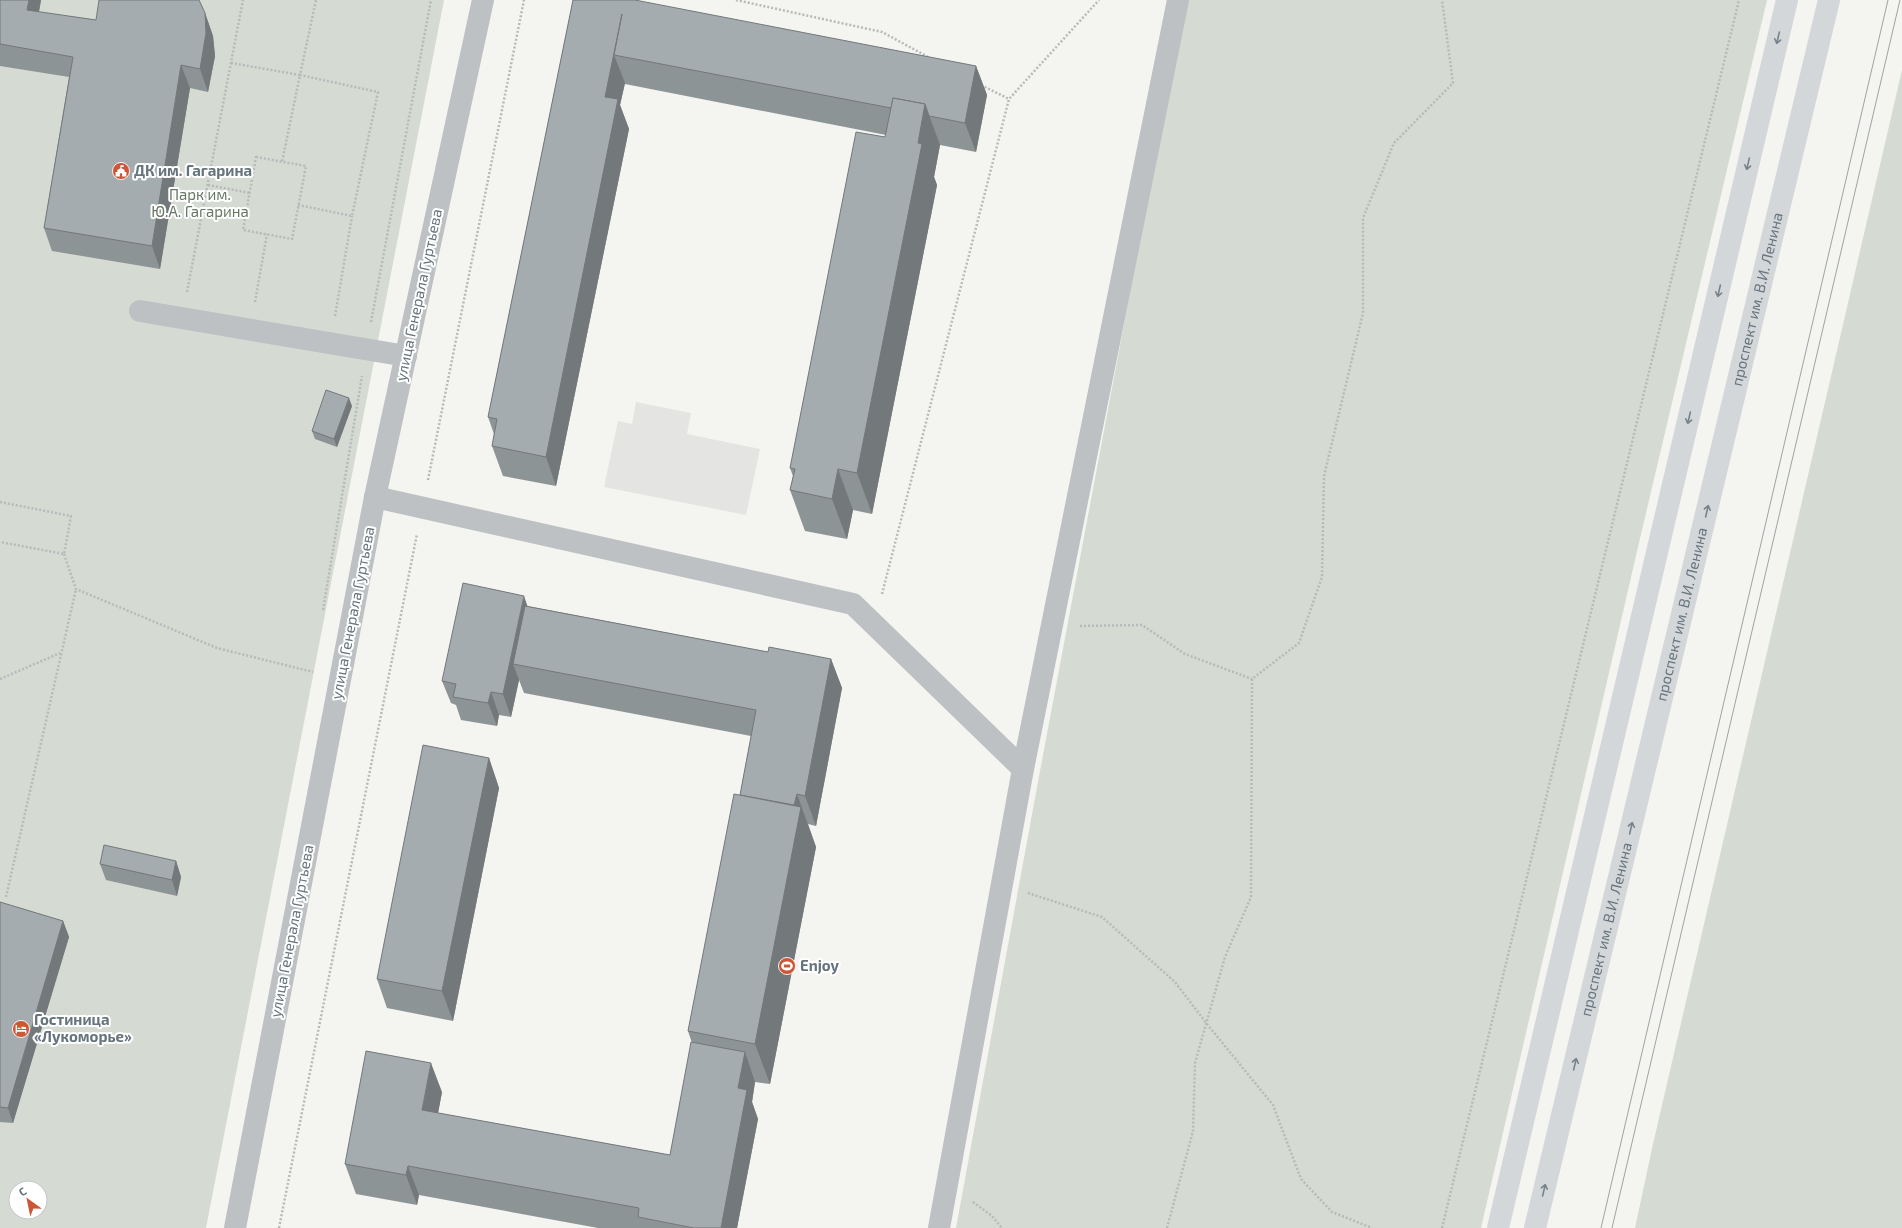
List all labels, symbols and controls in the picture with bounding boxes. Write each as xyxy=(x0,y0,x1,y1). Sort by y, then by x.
one-way arrow xyxy=(1774,31,1782,44)
one-way arrow xyxy=(1744,158,1752,171)
public building icon: ДК им. Гагарина xyxy=(111,161,131,181)
place label: ДК им. Гагарина xyxy=(134,161,252,179)
park label: Парк им. Ю.А. Гагарина xyxy=(151,185,249,220)
street label: улица Генерала Гуртьева xyxy=(391,207,446,383)
street label: проспект им. В.И. Ленина xyxy=(1727,210,1786,388)
one-way arrow xyxy=(1714,284,1722,297)
one-way arrow xyxy=(1684,411,1692,424)
one-way arrow xyxy=(1703,505,1711,518)
street label: улица Генерала Гуртьева xyxy=(326,525,379,701)
street label: проспект им. В.И. Ленина xyxy=(1651,525,1710,703)
one-way arrow xyxy=(1628,822,1635,835)
street label: проспект им. В.И. Ленина xyxy=(1576,841,1635,1018)
street label: улица Генерала Гуртьева xyxy=(265,843,318,1019)
sports icon: Enjoy xyxy=(777,956,797,976)
place label: Enjoy xyxy=(800,956,840,975)
place label: Гостиница «Лукоморье» xyxy=(34,1010,132,1045)
hotel icon: Гостиница «Лукоморье» xyxy=(11,1019,31,1039)
one-way arrow xyxy=(1571,1057,1579,1070)
north arrow xyxy=(8,1180,48,1220)
text: С xyxy=(16,1184,29,1198)
one-way arrow xyxy=(1541,1184,1549,1197)

